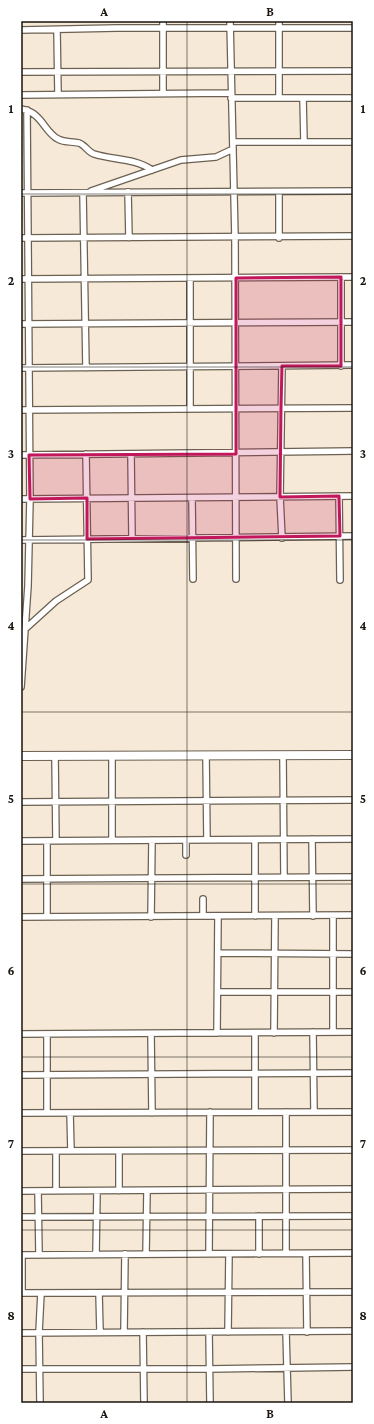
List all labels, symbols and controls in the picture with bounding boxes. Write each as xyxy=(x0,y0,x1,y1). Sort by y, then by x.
text: A xyxy=(99,4,108,19)
text: B xyxy=(266,4,274,19)
text: 1 xyxy=(9,101,14,116)
text: 1 xyxy=(361,101,366,116)
text: 2 xyxy=(8,273,15,288)
text: 2 xyxy=(360,273,367,288)
text: 3 xyxy=(8,446,14,461)
text: 3 xyxy=(360,446,366,461)
text: 4 xyxy=(7,618,15,633)
text: 4 xyxy=(359,618,367,633)
text: 5 xyxy=(8,791,14,806)
text: 5 xyxy=(360,791,366,806)
text: 6 xyxy=(7,963,15,978)
text: 6 xyxy=(359,963,367,978)
text: 7 xyxy=(8,1136,14,1151)
text: 7 xyxy=(360,1136,366,1151)
text: 8 xyxy=(7,1308,15,1323)
text: 8 xyxy=(359,1308,367,1323)
text: A xyxy=(99,1406,108,1421)
text: B xyxy=(266,1406,274,1421)

